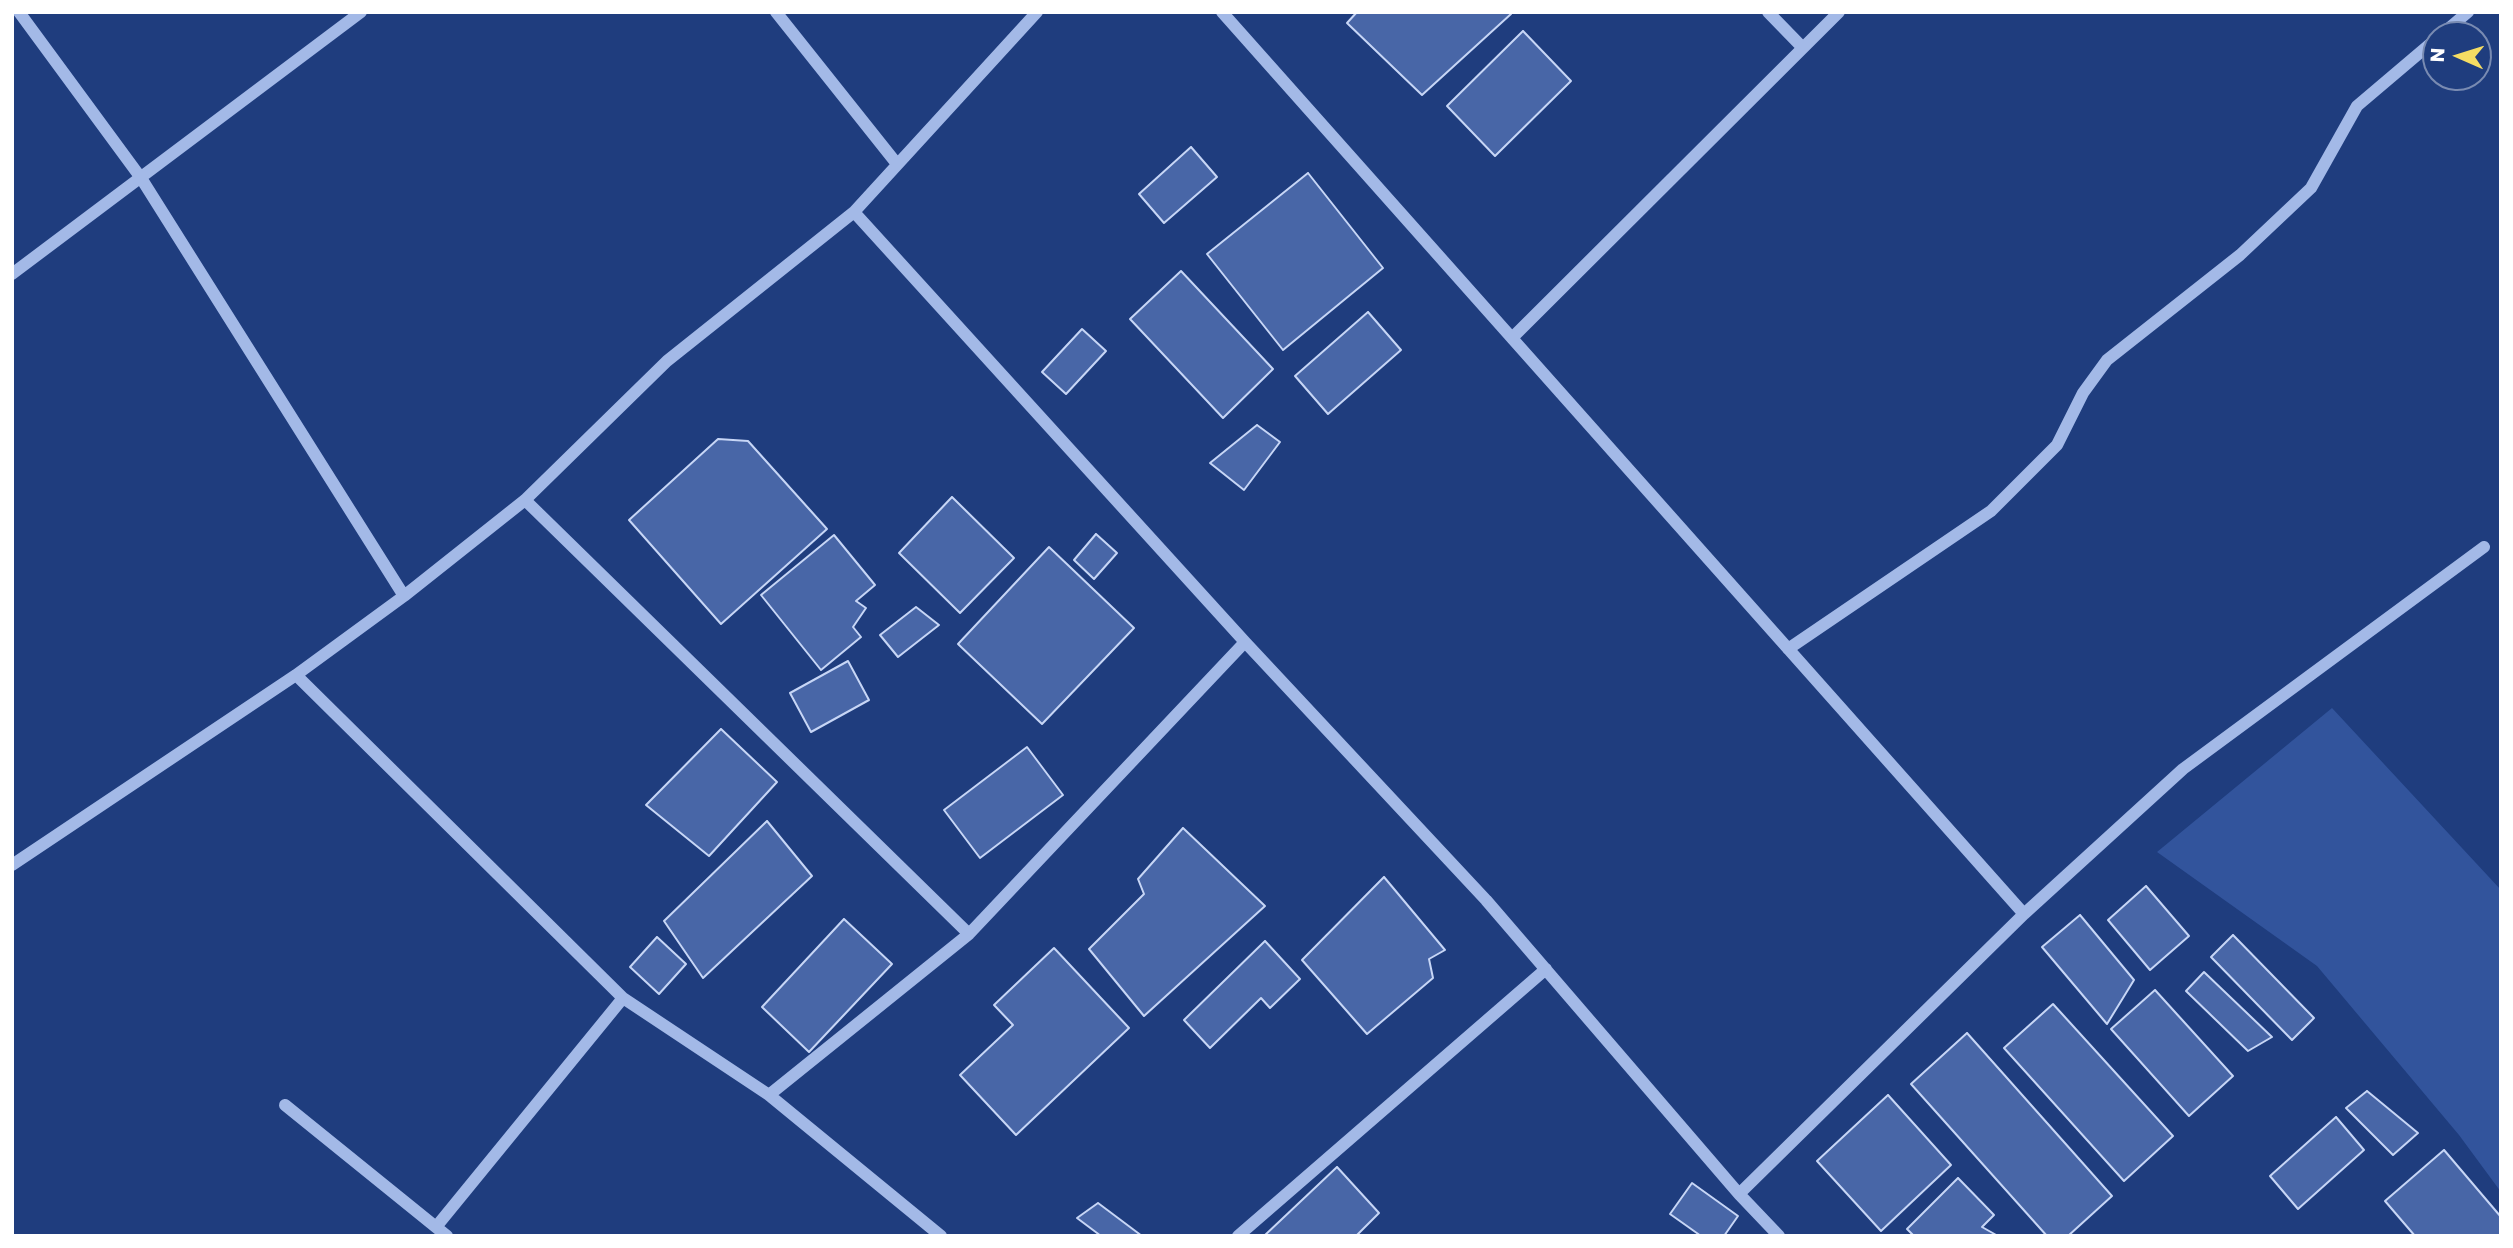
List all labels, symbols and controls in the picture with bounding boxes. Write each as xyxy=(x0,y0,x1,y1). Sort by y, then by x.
north arrow xyxy=(2422,21,2492,91)
text: N xyxy=(2424,47,2451,63)

